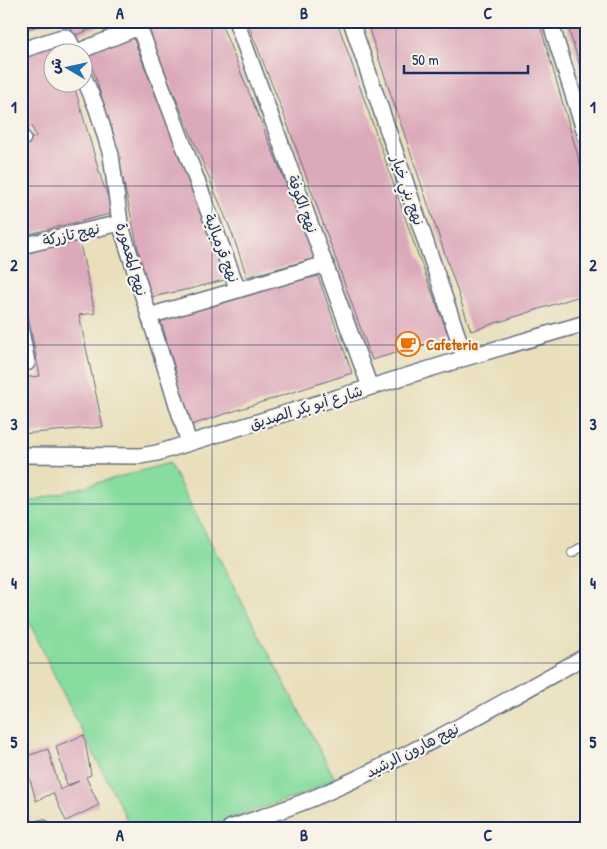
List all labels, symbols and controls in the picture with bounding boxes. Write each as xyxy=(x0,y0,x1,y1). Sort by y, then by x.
text: A xyxy=(116,2,124,24)
text: B xyxy=(300,2,308,24)
text: C xyxy=(484,2,493,24)
north arrow xyxy=(42,42,92,92)
scale bar xyxy=(404,42,528,74)
text: 50 m xyxy=(412,49,439,70)
text: ش xyxy=(44,57,65,75)
text: 1 xyxy=(11,96,17,118)
text: 1 xyxy=(590,96,596,118)
street label: نهج بني خيار xyxy=(383,151,430,229)
street label: نهج الكوفة xyxy=(283,172,323,236)
street label: نهج قرمبالية xyxy=(199,211,245,285)
street label: نهج تازركة xyxy=(40,217,102,251)
street label: نهج المعمورة xyxy=(111,220,153,298)
text: 2 xyxy=(10,254,18,276)
text: 2 xyxy=(589,254,597,276)
cafe icon: Cafeteria xyxy=(395,331,421,357)
place label: Cafeteria xyxy=(426,334,478,355)
street label: شارع أبو بكر الصديق xyxy=(247,380,365,434)
text: 3 xyxy=(10,413,18,435)
text: 3 xyxy=(589,413,597,435)
text: 4 xyxy=(11,572,17,594)
text: 4 xyxy=(590,572,596,594)
street label: نهج هارون الرشيد xyxy=(362,717,462,783)
text: 5 xyxy=(11,731,18,753)
text: 5 xyxy=(590,731,597,753)
text: A xyxy=(116,824,124,846)
text: B xyxy=(300,824,308,846)
text: C xyxy=(484,824,493,846)

